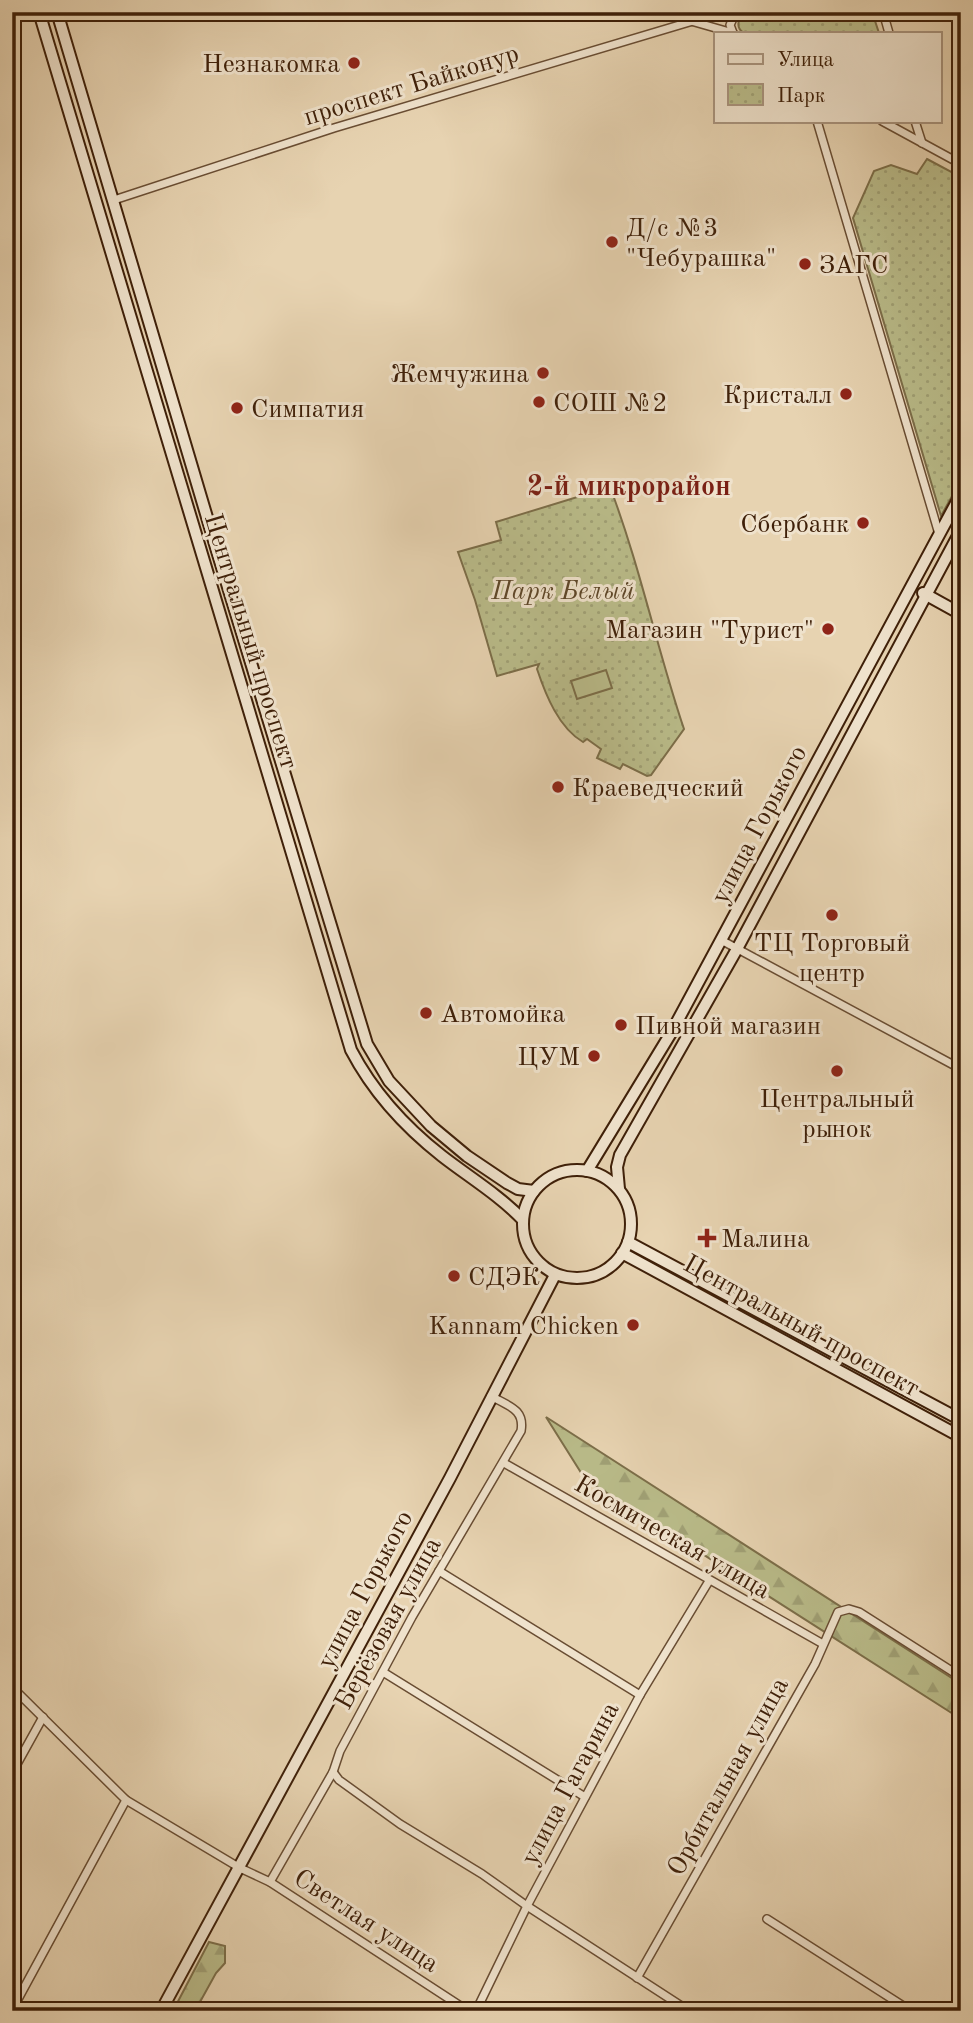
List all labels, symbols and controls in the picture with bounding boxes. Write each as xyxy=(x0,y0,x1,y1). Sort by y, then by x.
legend xyxy=(714,32,942,122)
street label: проспект Байконур xyxy=(301,41,522,131)
text: Улица xyxy=(777,50,834,71)
place label: Незнакомка xyxy=(202,52,340,78)
marker: Незнакомка xyxy=(346,55,362,71)
text: Парк xyxy=(777,86,826,107)
place label: Д/c №3 "Чебурашка" xyxy=(626,216,776,272)
marker: Д/c №3 "Чебурашка" xyxy=(604,234,620,250)
place label: ЗАГС xyxy=(819,253,888,279)
marker: ЗАГС xyxy=(797,256,813,272)
place label: Жемчужина xyxy=(390,362,529,388)
marker: Жемчужина xyxy=(535,365,551,381)
place label: Кристалл xyxy=(723,383,832,409)
marker: Кристалл xyxy=(838,386,854,402)
place label: СОШ №2 xyxy=(553,391,667,417)
marker: СОШ №2 xyxy=(531,394,547,410)
place label: Симпатия xyxy=(251,397,364,423)
marker: Симпатия xyxy=(229,400,245,416)
district label: 2-й микрорайон xyxy=(527,474,731,502)
street label: Центральный проспект xyxy=(199,511,301,772)
place label: Сбербанк xyxy=(740,512,849,538)
marker: Сбербанк xyxy=(855,515,871,531)
park label: Парк Белый xyxy=(490,579,635,605)
place label: Магазин "Турист" xyxy=(605,618,814,644)
marker: Магазин "Турист" xyxy=(820,621,836,637)
street label: улица Горького xyxy=(707,742,812,908)
place label: Краеведческий xyxy=(572,776,744,802)
marker: Краеведческий xyxy=(550,779,566,795)
marker: ТЦ Торговый центр xyxy=(824,907,840,923)
place label: ТЦ Торговый центр xyxy=(754,931,910,987)
place label: Автомойка xyxy=(440,1002,565,1028)
marker: Автомойка xyxy=(418,1005,434,1021)
place label: Пивной магазин xyxy=(635,1014,821,1040)
marker: Пивной магазин xyxy=(613,1017,629,1033)
place label: ЦУМ xyxy=(517,1045,580,1071)
marker: ЦУМ xyxy=(586,1048,602,1064)
marker: Центральный рынок xyxy=(829,1063,845,1079)
place label: Центральный рынок xyxy=(760,1087,914,1143)
place label: Малина xyxy=(721,1227,810,1253)
marker: Малина xyxy=(699,1230,715,1246)
street label: Центральный проспект xyxy=(679,1251,923,1403)
place label: СДЭК xyxy=(468,1265,540,1291)
marker: СДЭК xyxy=(446,1268,462,1284)
place label: Kannam Chicken xyxy=(428,1314,619,1340)
marker: Kannam Chicken xyxy=(625,1317,641,1333)
street label: Космическая улица xyxy=(570,1471,775,1604)
street label: улица Горького xyxy=(313,1507,418,1673)
street label: Берёзовая улица xyxy=(331,1533,447,1715)
street label: Орбитальная улица xyxy=(664,1673,794,1880)
street label: улица Гагарина xyxy=(517,1698,625,1870)
street label: Светлая улица xyxy=(289,1865,443,1978)

